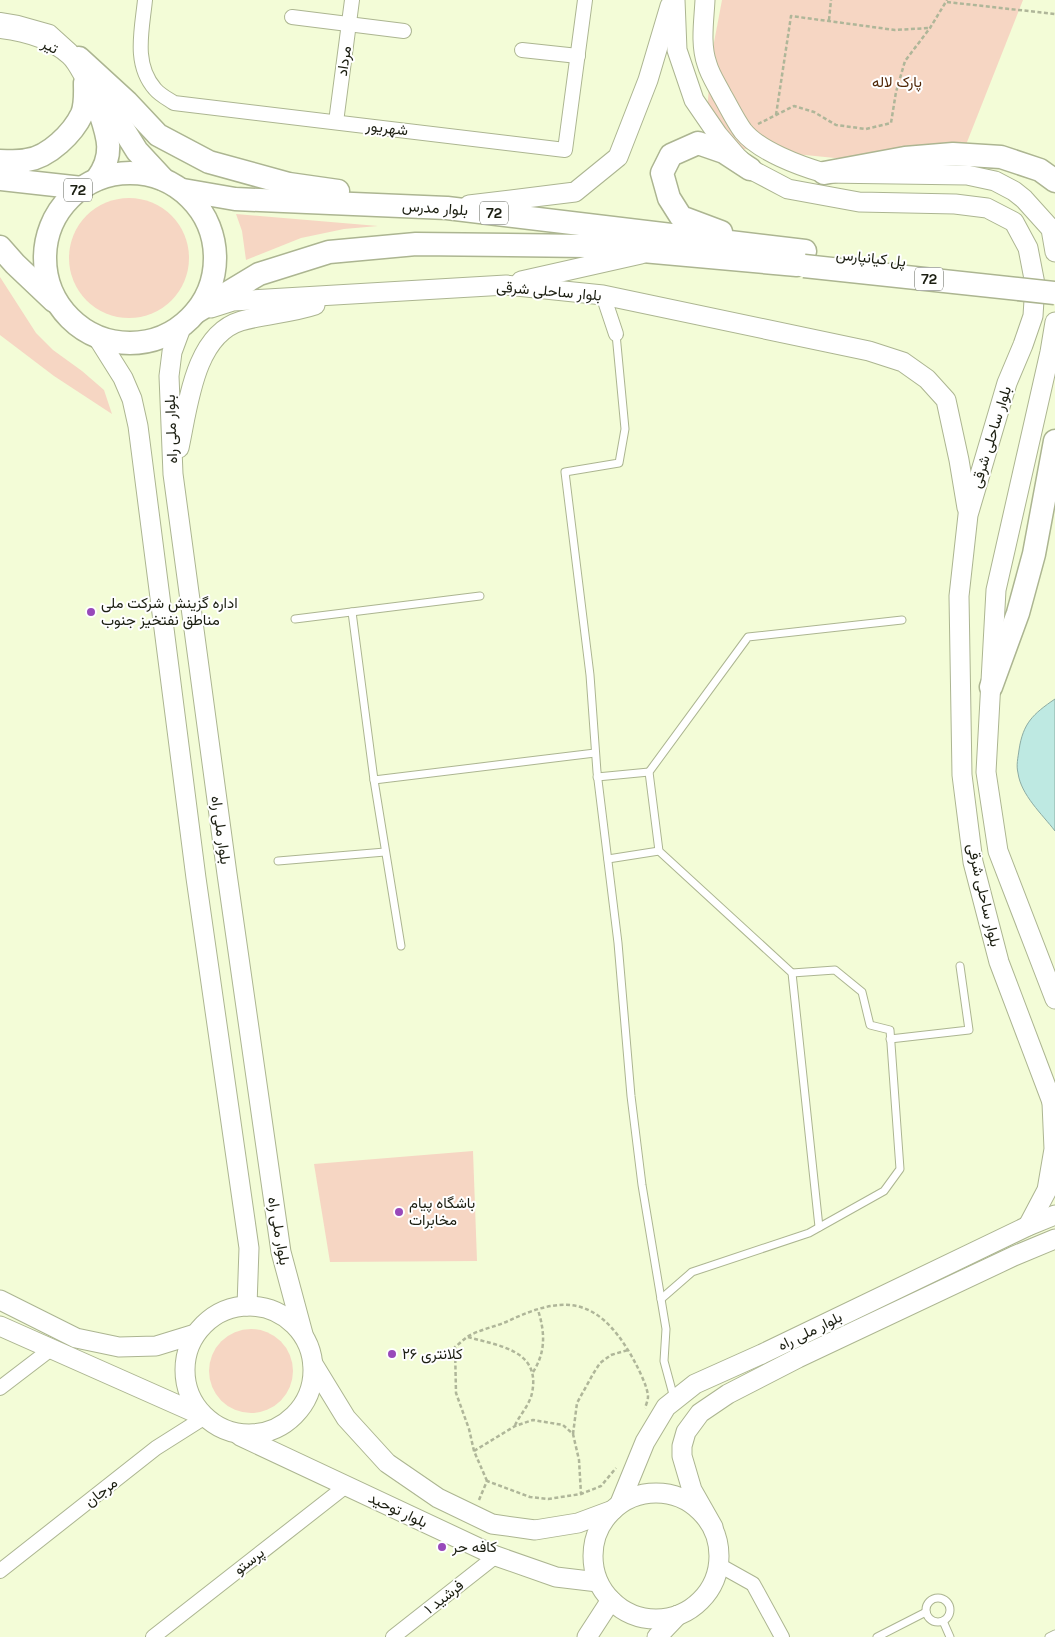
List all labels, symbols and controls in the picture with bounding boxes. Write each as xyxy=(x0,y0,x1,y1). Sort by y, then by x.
street label: تیر xyxy=(38,33,62,58)
street label: مرداد xyxy=(332,45,355,77)
park label: پارک لاله xyxy=(872,72,922,92)
street label: شهریور xyxy=(364,115,409,140)
road number: 72 xyxy=(64,178,92,202)
street label: بلوار مدرس xyxy=(401,196,469,220)
road number: 72 xyxy=(480,202,508,224)
street label: پل کیانپارس xyxy=(835,244,907,272)
road number: 72 xyxy=(915,268,943,290)
street label: بلوار ساحلی شرقی xyxy=(495,276,603,306)
street label: بلوار ساحلی شرقی xyxy=(966,384,1016,490)
street label: بلوار ملی راه xyxy=(160,394,182,464)
place label: اداره گزینش شرکت ملی مناطق نفتخیز جنوب xyxy=(101,593,238,630)
marker: اداره گزینش شرکت ملی مناطق نفتخیز جنوب xyxy=(85,606,97,618)
street label: بلوار ملی راه xyxy=(206,794,236,866)
street label: بلوار ساحلی شرقی xyxy=(962,841,1006,949)
place label: باشگاه پیام مخابرات xyxy=(409,1193,475,1229)
street label: بلوار ملی راه xyxy=(263,1195,295,1267)
marker: باشگاه پیام مخابرات xyxy=(393,1206,405,1218)
street label: بلوار ملی راه xyxy=(774,1307,846,1355)
place label: کلانتری ۲۶ xyxy=(402,1344,463,1364)
marker: کلانتری ۲۶ xyxy=(386,1348,398,1360)
street label: مرجان xyxy=(80,1473,121,1510)
street label: بلوار توحید xyxy=(366,1488,431,1531)
place label: کافه حر xyxy=(451,1537,497,1556)
marker: کافه حر xyxy=(436,1541,448,1553)
street label: پرستو xyxy=(230,1543,268,1579)
street label: فرشید ۱ xyxy=(420,1575,467,1618)

